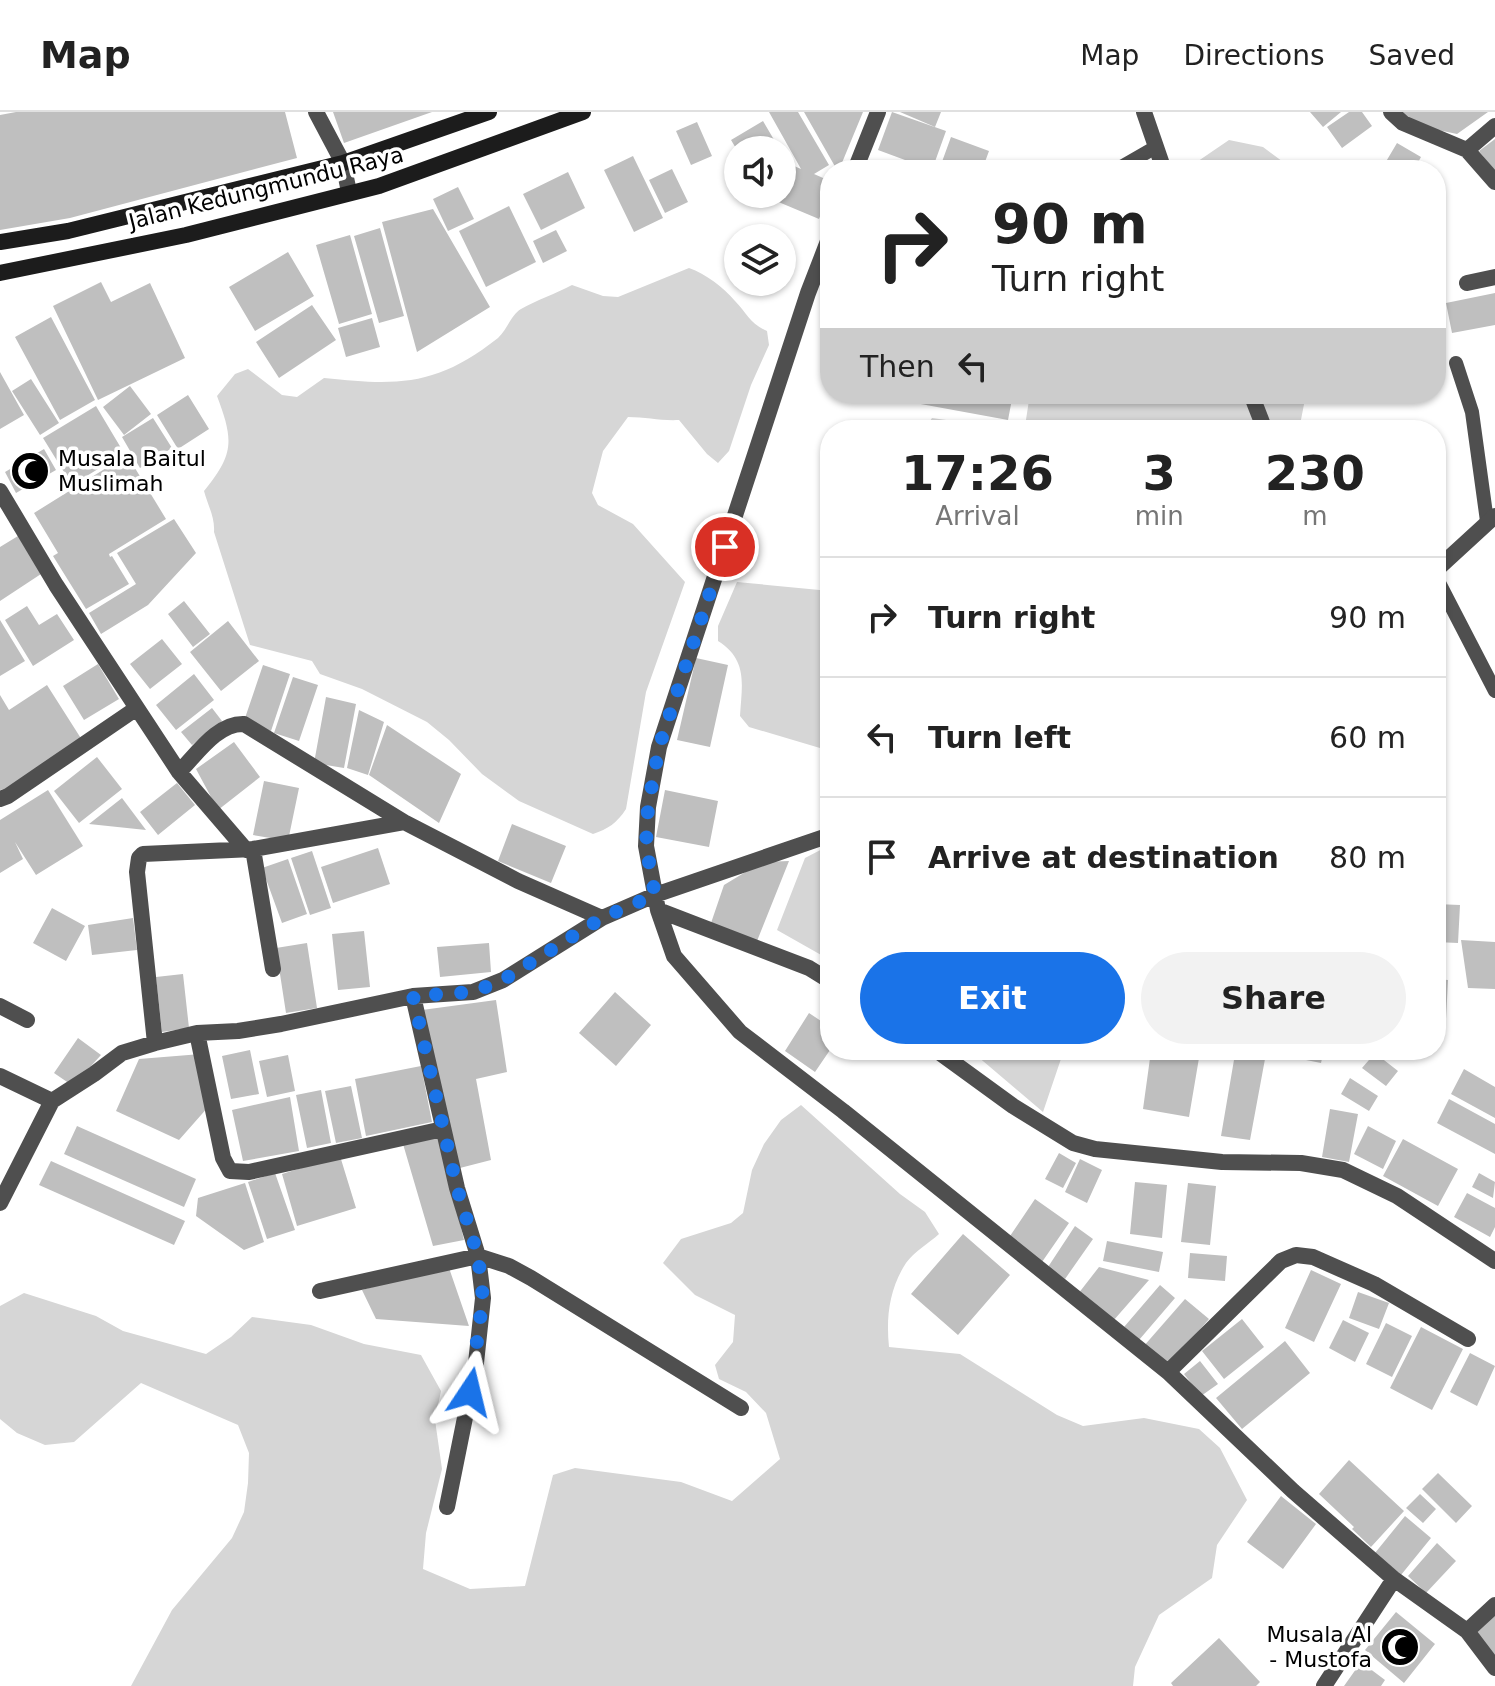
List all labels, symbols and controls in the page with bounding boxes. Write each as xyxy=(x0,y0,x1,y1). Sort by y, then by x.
text: Map xyxy=(40,33,131,77)
text: Map xyxy=(1080,39,1139,72)
text: Directions xyxy=(1183,39,1324,72)
text: Saved xyxy=(1368,39,1455,72)
map controls xyxy=(724,136,796,296)
button: sound xyxy=(724,136,796,208)
street label: Jalan Kedungmundu Raya xyxy=(124,142,406,235)
text: 90 m xyxy=(992,191,1148,256)
icon: right xyxy=(860,192,964,296)
button: layers xyxy=(724,224,796,296)
text: Turn right xyxy=(992,258,1164,299)
icon: left xyxy=(951,344,995,388)
text: Then xyxy=(860,349,935,384)
text: 17:26 xyxy=(901,445,1054,501)
text: 3 xyxy=(1143,445,1176,501)
text: 230 xyxy=(1265,445,1365,501)
place label: Musala Baitul Muslimah xyxy=(58,446,206,496)
mosque icon: Musala Baitul Muslimah xyxy=(9,450,51,492)
text: Arrival xyxy=(935,501,1020,531)
text: min xyxy=(1135,501,1184,531)
text: m xyxy=(1302,501,1328,531)
pin xyxy=(691,513,759,581)
icon: arrive xyxy=(703,525,747,569)
icon: right xyxy=(860,595,904,639)
text: Turn right xyxy=(928,600,1095,635)
text: 90 m xyxy=(1329,600,1406,635)
icon: left xyxy=(860,715,904,759)
text: Turn left xyxy=(928,720,1071,755)
text: 60 m xyxy=(1329,720,1406,755)
icon: arrive xyxy=(860,835,904,879)
text: Arrive at destination xyxy=(928,840,1279,875)
text: 80 m xyxy=(1329,840,1406,875)
button: Exit xyxy=(860,952,1125,1044)
button: Share xyxy=(1141,952,1406,1044)
position arrow xyxy=(428,1350,512,1434)
place label: Musala Al - Mustofa xyxy=(1266,1622,1372,1672)
mosque icon: Musala Al - Mustofa xyxy=(1379,1626,1421,1668)

